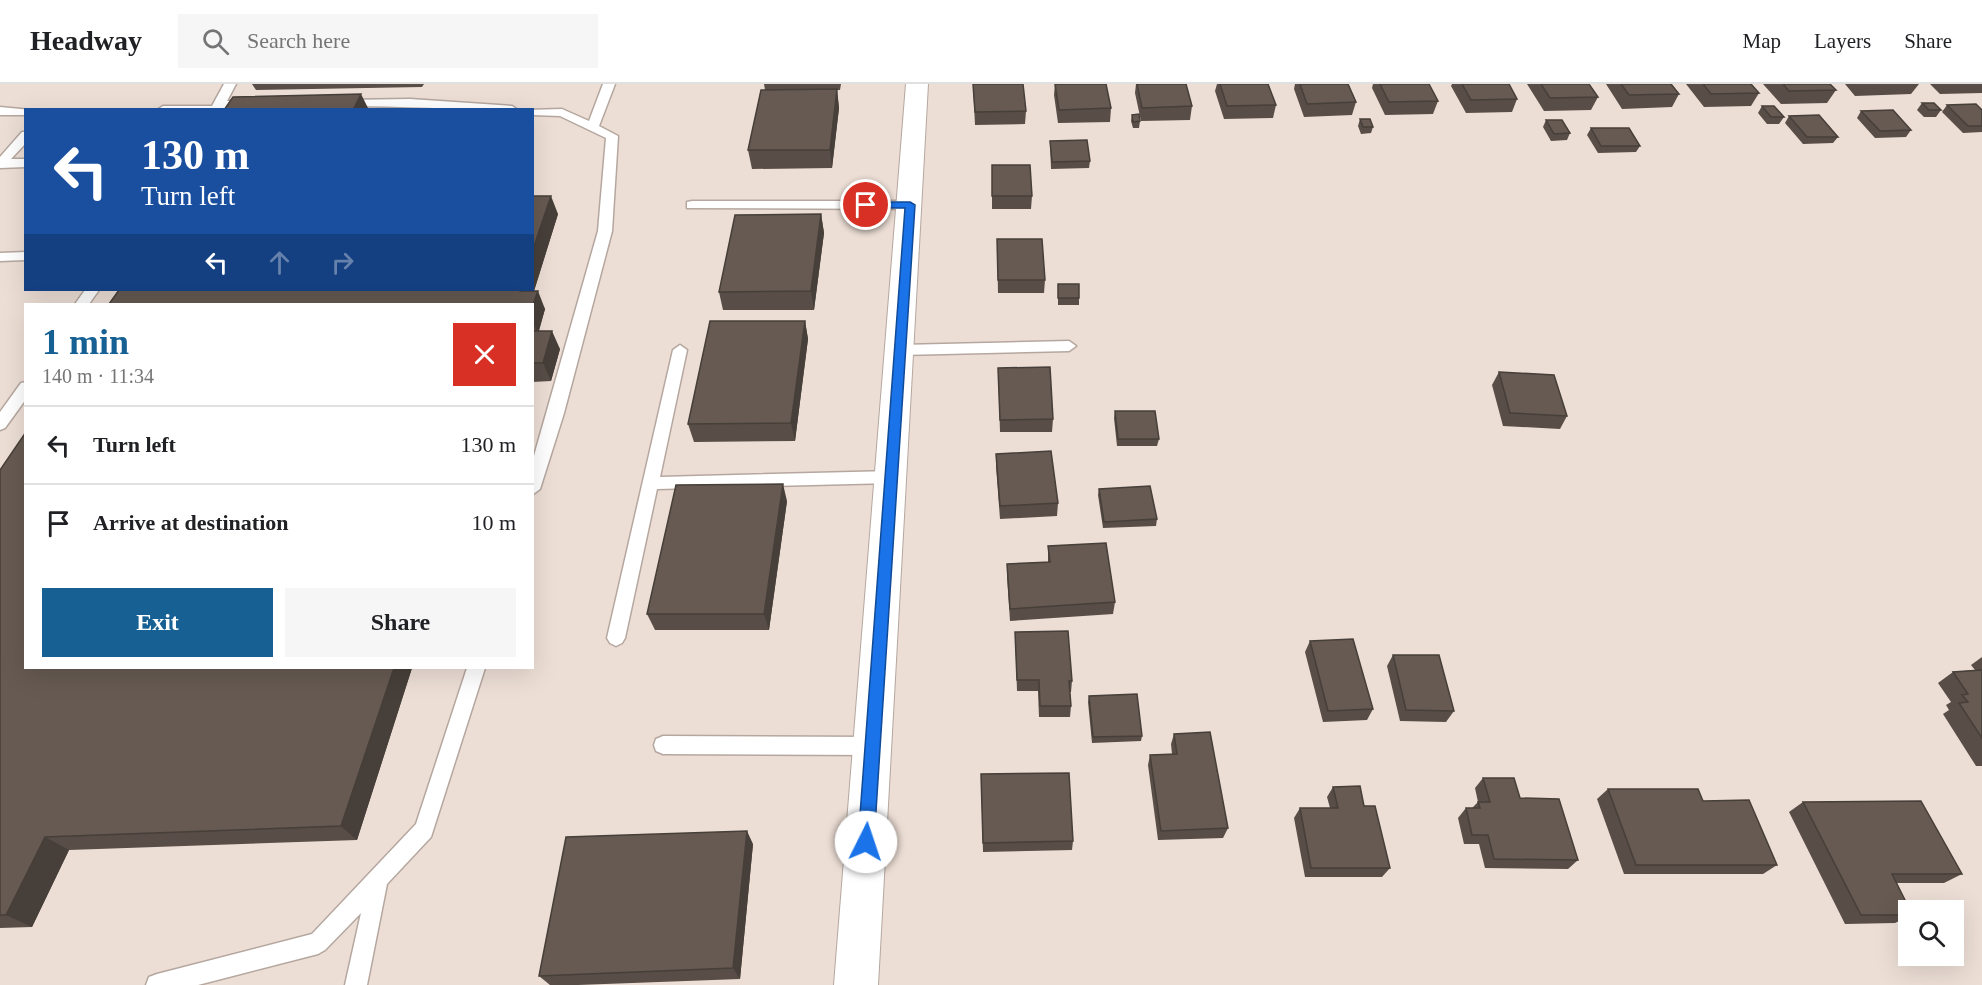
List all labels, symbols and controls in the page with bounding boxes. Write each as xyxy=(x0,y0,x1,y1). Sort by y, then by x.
search box xyxy=(178,14,598,68)
text: Headway xyxy=(30,25,142,56)
icon: search xyxy=(199,25,232,58)
text: Search here xyxy=(247,28,350,53)
text: Map xyxy=(1743,29,1781,53)
text: Layers xyxy=(1814,29,1871,53)
text: Share xyxy=(1904,29,1952,53)
icon: left xyxy=(42,132,120,210)
text: 130 m xyxy=(141,132,250,178)
pin xyxy=(840,179,891,230)
text: Turn left xyxy=(141,181,235,211)
icon: arrive xyxy=(849,188,882,221)
icon: left xyxy=(200,246,233,279)
icon: ahead xyxy=(263,246,296,279)
icon: right xyxy=(326,246,359,279)
text: 1 min xyxy=(42,322,129,362)
button: close xyxy=(453,323,516,386)
text: 140 m · 11:34 xyxy=(42,365,154,387)
icon: left xyxy=(42,429,75,462)
text: Turn left xyxy=(93,432,176,457)
text: 130 m xyxy=(460,432,516,457)
icon: arrive xyxy=(42,507,75,540)
text: Arrive at destination xyxy=(93,510,289,535)
text: 10 m xyxy=(471,510,516,535)
button: Exit xyxy=(42,588,273,657)
button: Share xyxy=(285,588,516,657)
position arrow xyxy=(834,810,898,874)
map controls xyxy=(1898,900,1964,966)
button: search xyxy=(1898,900,1964,966)

